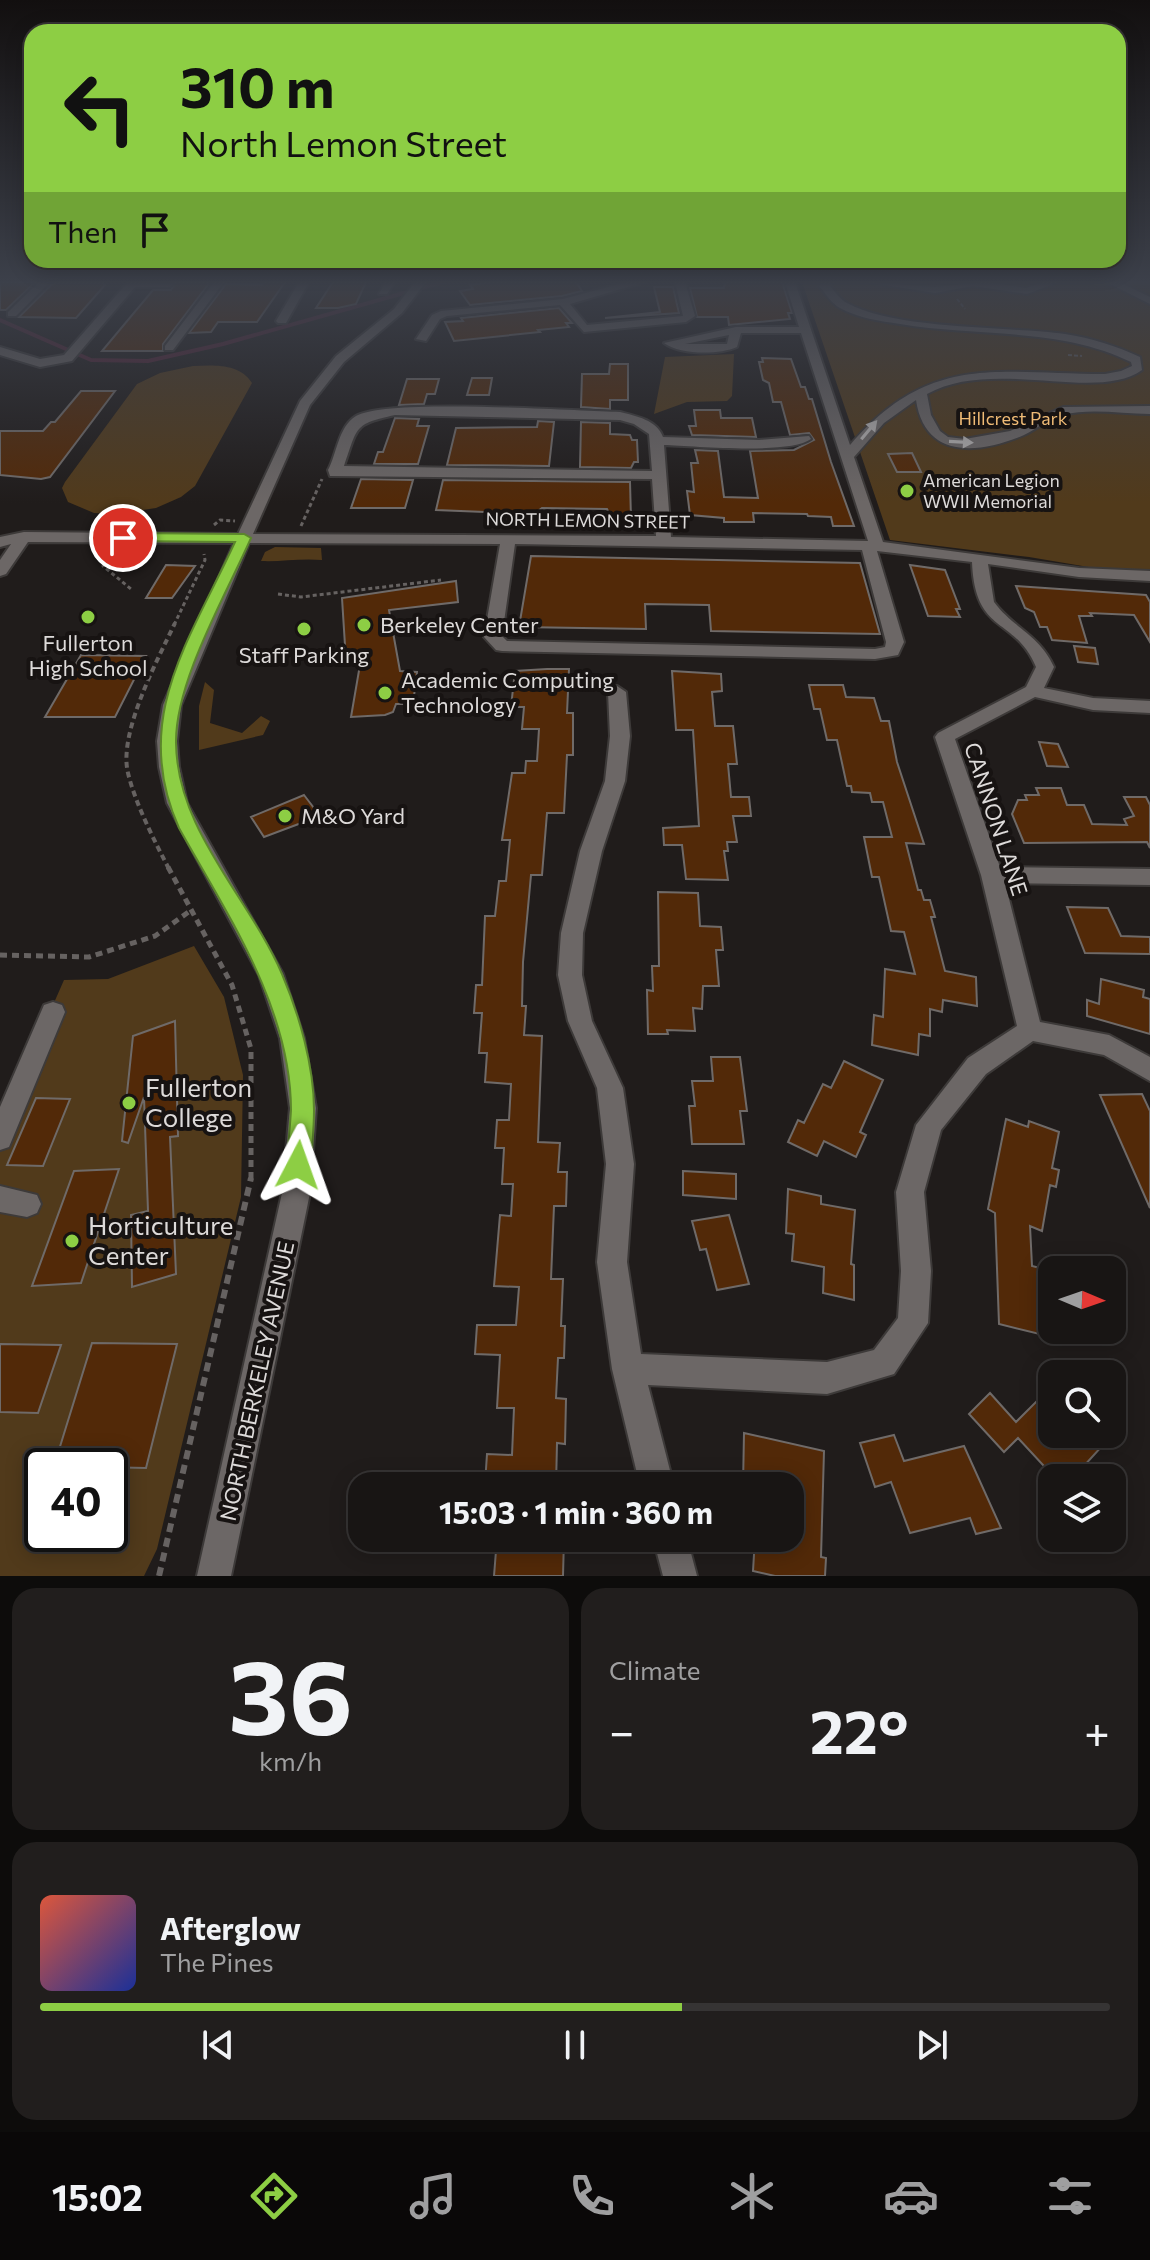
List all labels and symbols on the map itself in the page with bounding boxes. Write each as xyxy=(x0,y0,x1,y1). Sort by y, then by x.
park label: Hillcrest Park xyxy=(958,407,1068,429)
one-way arrow xyxy=(860,421,877,441)
one-way arrow xyxy=(949,435,974,448)
place label: American Legion WWII Memorial xyxy=(923,469,1060,512)
marker: American Legion WWII Memorial xyxy=(898,482,916,500)
pin xyxy=(89,504,157,572)
street label: NORTH LEMON STREET xyxy=(485,507,691,533)
marker: Fullerton High School xyxy=(79,608,97,626)
place label: Berkeley Center xyxy=(380,611,539,638)
marker: Berkeley Center xyxy=(355,616,373,634)
marker: Staff Parking xyxy=(295,620,313,638)
place label: Fullerton High School xyxy=(28,629,148,681)
place label: Staff Parking xyxy=(239,641,369,668)
place label: Academic Computing Technology xyxy=(401,666,614,718)
marker: Academic Computing Technology xyxy=(376,684,394,702)
street label: CANNON LANE xyxy=(959,739,1034,899)
place label: M&O Yard xyxy=(301,802,405,829)
marker: M&O Yard xyxy=(276,807,294,825)
place label: Fullerton College xyxy=(145,1071,252,1132)
marker: Fullerton College xyxy=(120,1094,138,1112)
position arrow xyxy=(256,1123,340,1207)
place label: Horticulture Center xyxy=(88,1209,234,1270)
marker: Horticulture Center xyxy=(63,1232,81,1250)
street label: NORTH BERKELEY AVENUE xyxy=(214,1239,299,1523)
north arrow xyxy=(1038,1256,1126,1344)
speed limit sign: 40 xyxy=(24,1448,128,1552)

